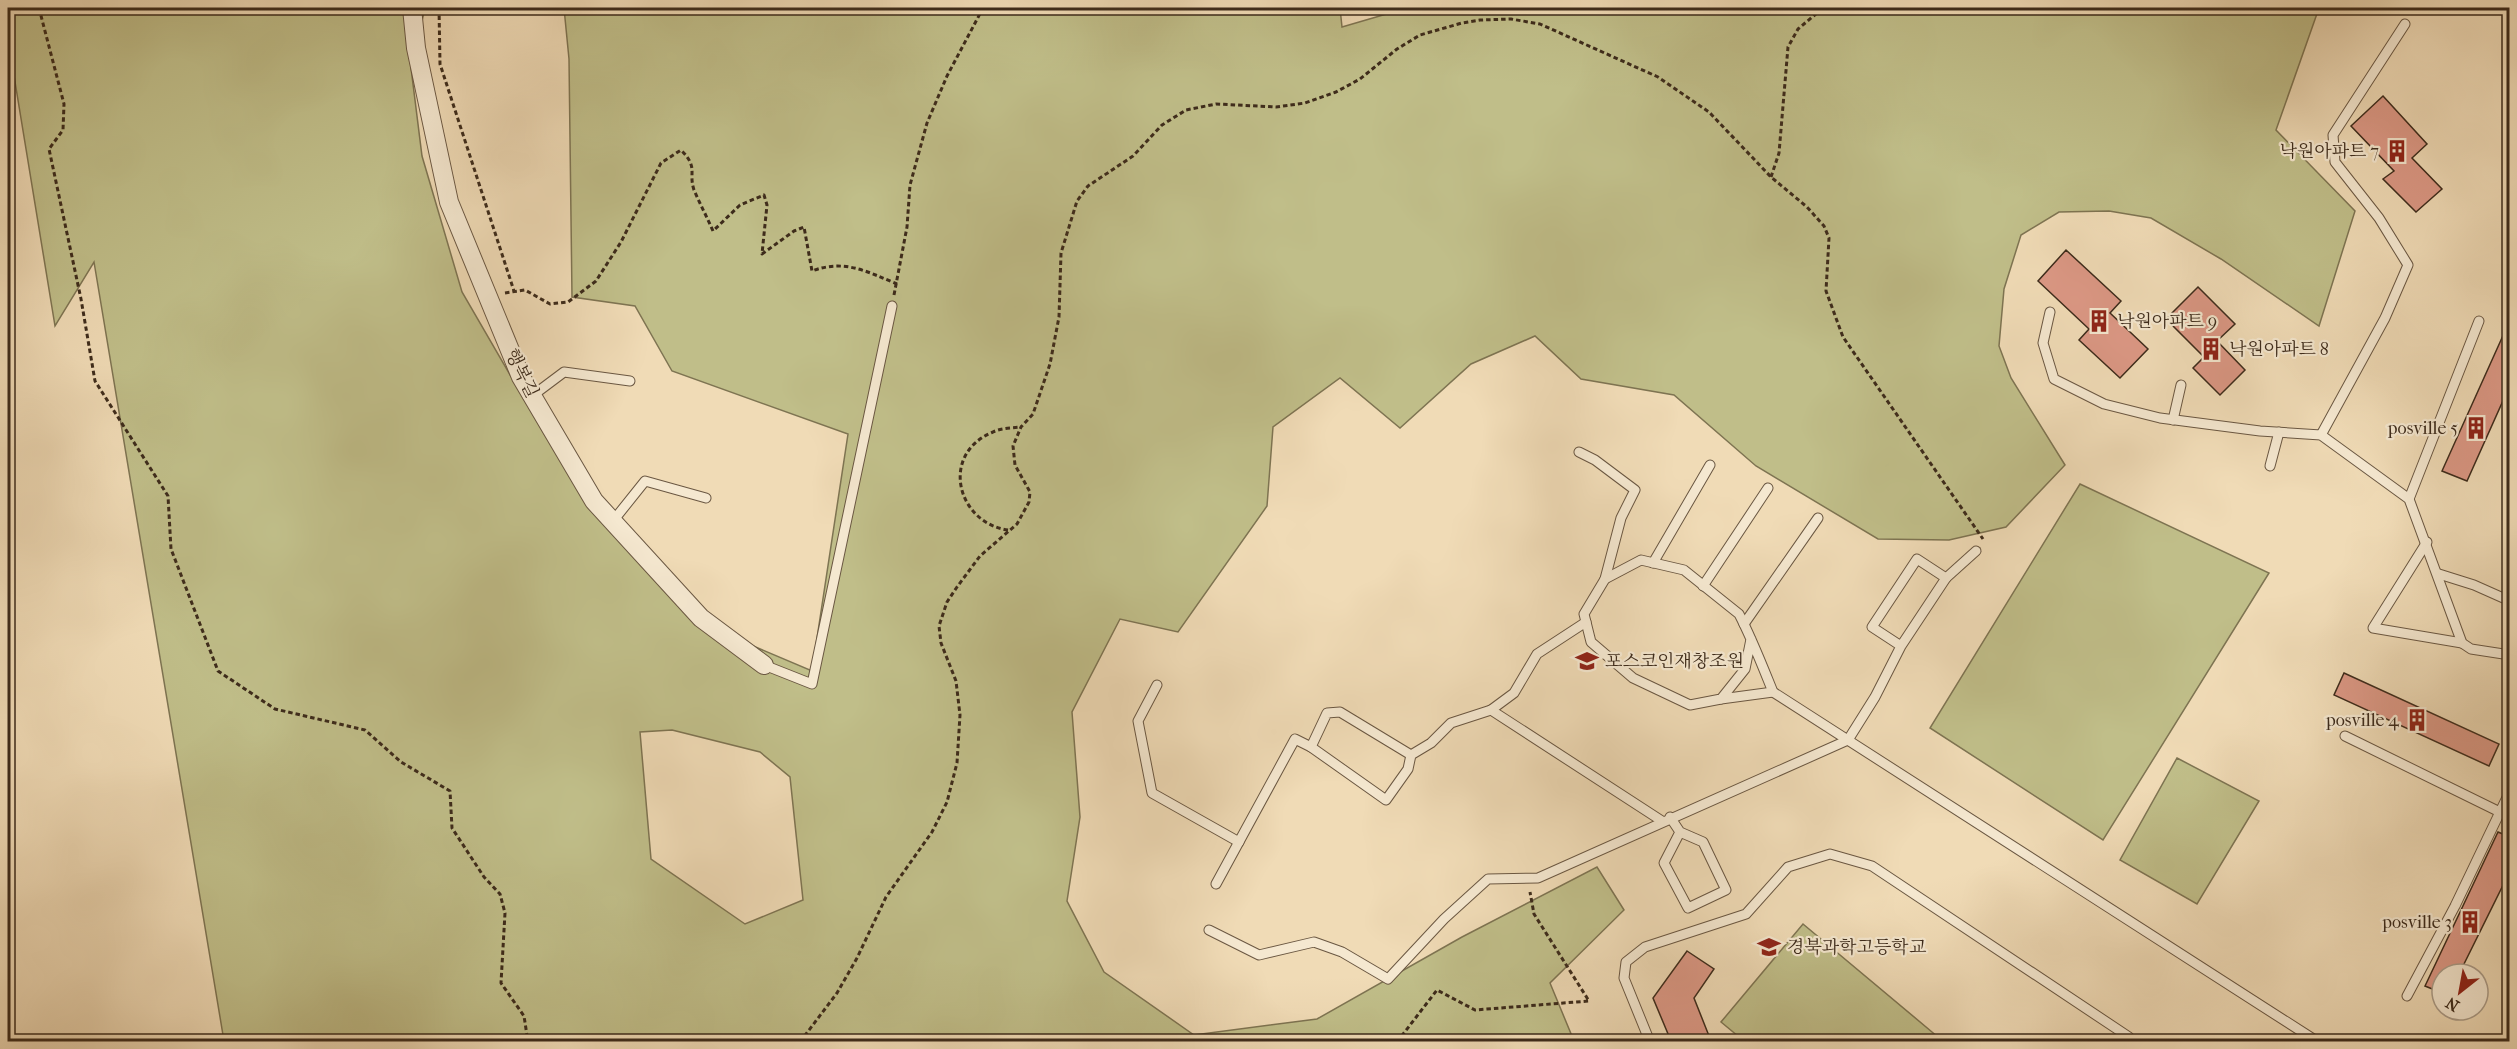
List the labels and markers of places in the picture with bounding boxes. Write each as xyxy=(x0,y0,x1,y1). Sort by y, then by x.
building icon: 낙원아파트 7 xyxy=(2384,138,2410,164)
place label: 낙원아파트 7 xyxy=(2280,141,2379,162)
building icon: 낙원아파트 9 xyxy=(2086,308,2112,334)
place label: 낙원아파트 9 xyxy=(2117,311,2217,332)
building icon: 낙원아파트 8 xyxy=(2198,336,2224,362)
place label: 낙원아파트 8 xyxy=(2229,339,2329,360)
building icon: posville 5 xyxy=(2463,415,2489,441)
place label: posville 5 xyxy=(2387,418,2458,439)
school or university icon: 포스코인재창조원 xyxy=(1574,648,1600,674)
place label: 포스코인재창조원 xyxy=(1605,651,1744,672)
building icon: posville 4 xyxy=(2404,707,2430,733)
place label: posville 4 xyxy=(2325,710,2399,731)
building icon: posville 3 xyxy=(2457,909,2483,935)
place label: posville 3 xyxy=(2381,912,2452,933)
school or university icon: 경북과학고등학교 xyxy=(1756,934,1782,960)
place label: 경북과학고등학교 xyxy=(1787,937,1927,958)

